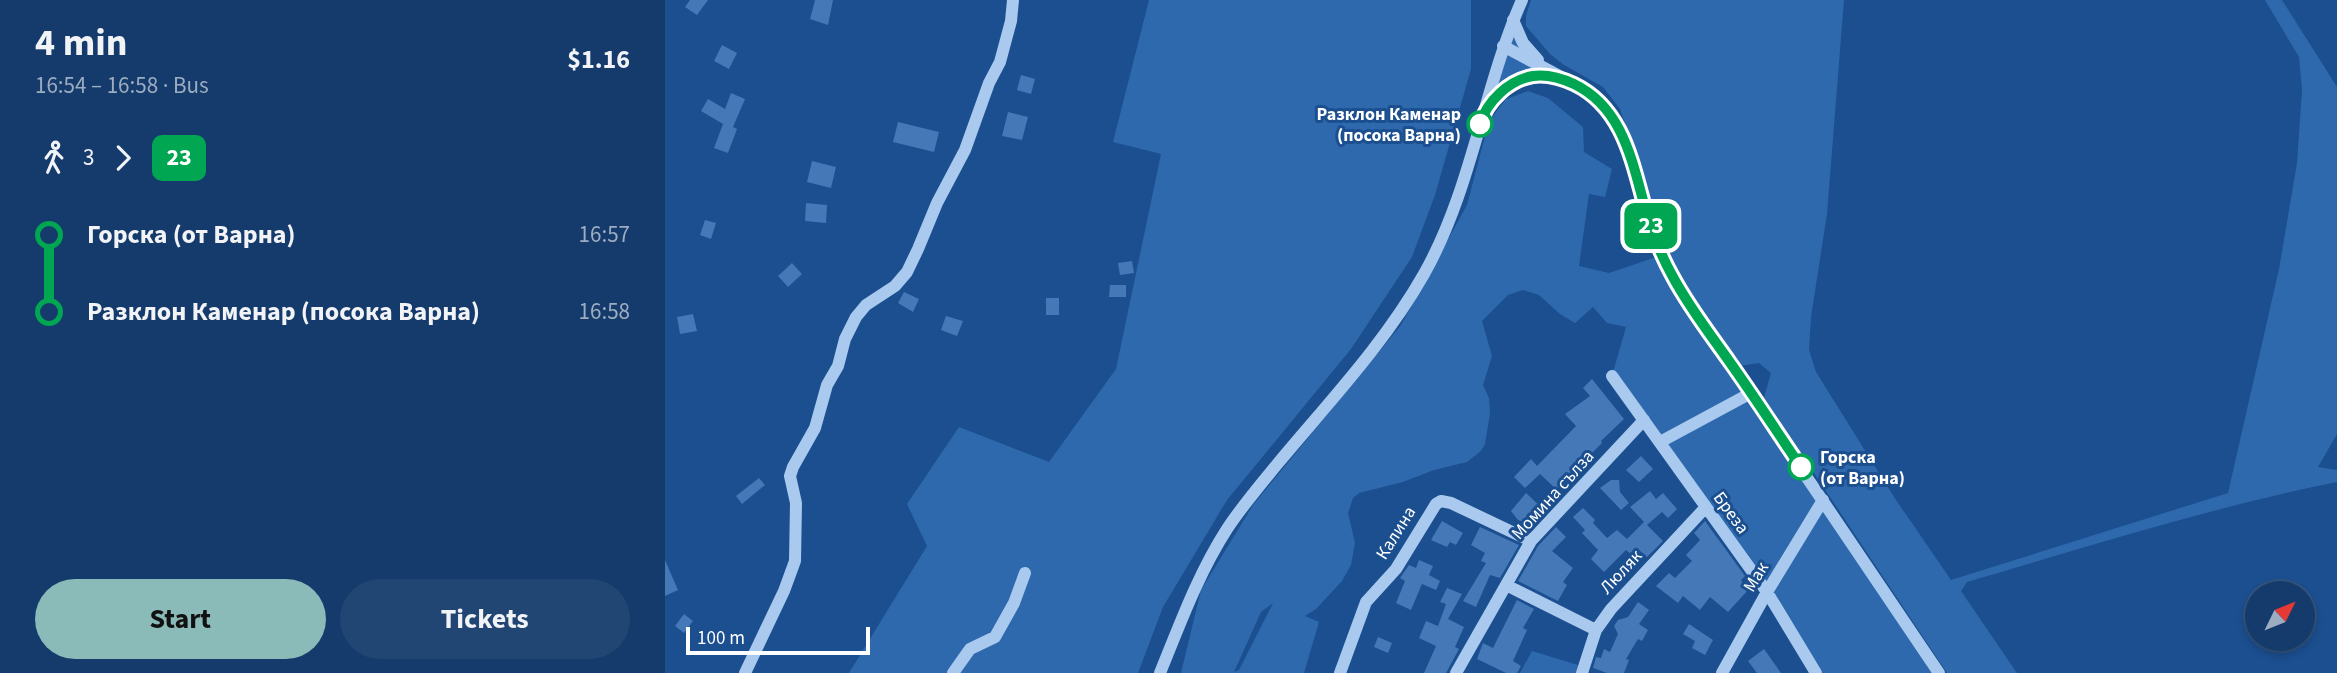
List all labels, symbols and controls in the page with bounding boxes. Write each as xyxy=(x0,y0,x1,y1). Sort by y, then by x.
text: 4 min xyxy=(35,16,127,70)
text: $1.16 xyxy=(567,41,630,78)
text: 16:54 – 16:58 · Bus xyxy=(35,69,209,102)
place label: Разклон Каменар (посока Варна) xyxy=(1317,102,1461,148)
marker: Разклон Каменар (посока Варна) xyxy=(1467,111,1493,137)
icon: walk xyxy=(35,139,73,177)
icon: forward xyxy=(104,139,142,177)
text: 23 xyxy=(166,140,192,175)
text: 3 xyxy=(83,141,94,174)
line badge: 23 xyxy=(1619,203,1683,249)
text: 23 xyxy=(1638,208,1664,243)
text: Горска (от Варна) xyxy=(87,216,295,253)
text: 16:57 xyxy=(579,218,630,251)
text: Разклон Каменар (посока Варна) xyxy=(87,293,480,330)
text: 16:58 xyxy=(579,295,630,328)
street label: Момина сълза xyxy=(1506,445,1600,545)
place label: Горска (от Варна) xyxy=(1820,445,1905,491)
marker: Горска (от Варна) xyxy=(1788,454,1814,480)
street label: Бреза xyxy=(1707,487,1755,539)
street label: Калина xyxy=(1370,502,1422,564)
street label: Люляк xyxy=(1594,544,1648,600)
street label: Мак xyxy=(1737,557,1775,597)
button: Start xyxy=(35,579,326,659)
button: Tickets xyxy=(340,579,630,659)
north arrow xyxy=(2245,581,2315,651)
map controls xyxy=(2245,581,2315,651)
scale bar xyxy=(686,624,870,656)
text: 100 m xyxy=(697,625,745,652)

